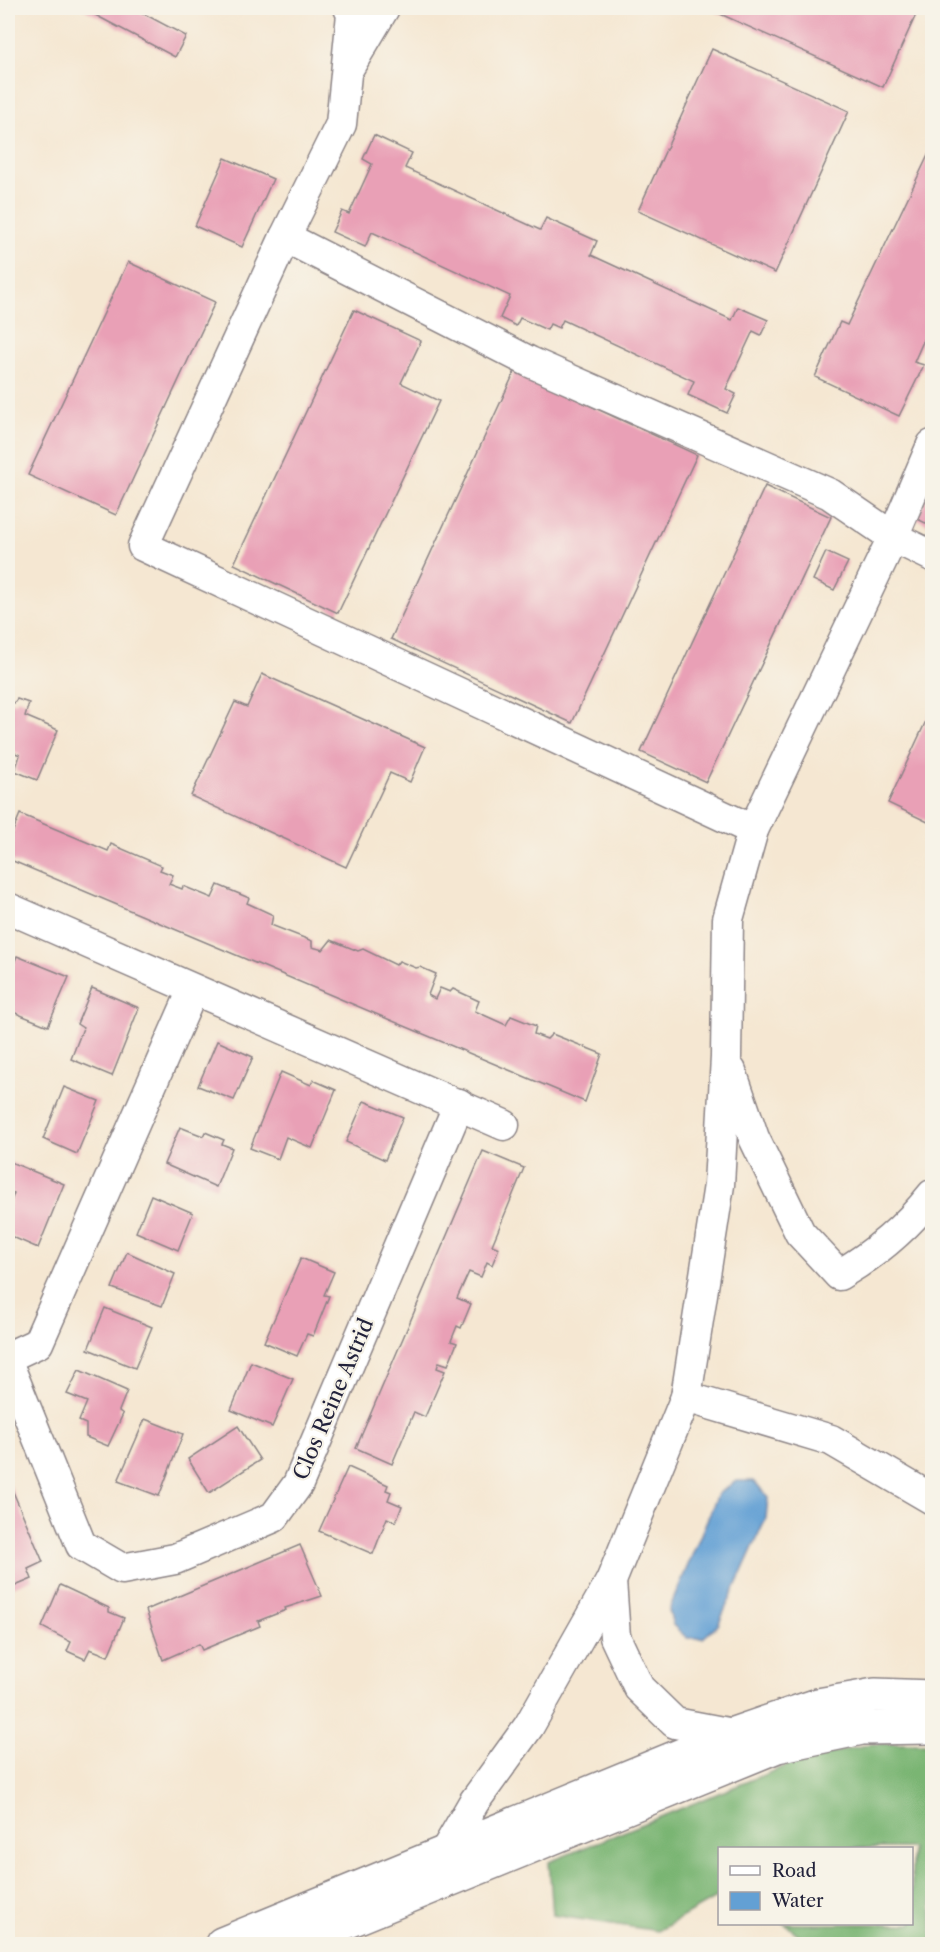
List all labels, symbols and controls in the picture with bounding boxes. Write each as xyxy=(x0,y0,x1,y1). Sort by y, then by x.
street label: Clos Reine Astrid xyxy=(288,1314,378,1484)
legend xyxy=(718,1847,913,1925)
text: Road xyxy=(772,1860,817,1882)
text: Water xyxy=(771,1890,824,1912)

